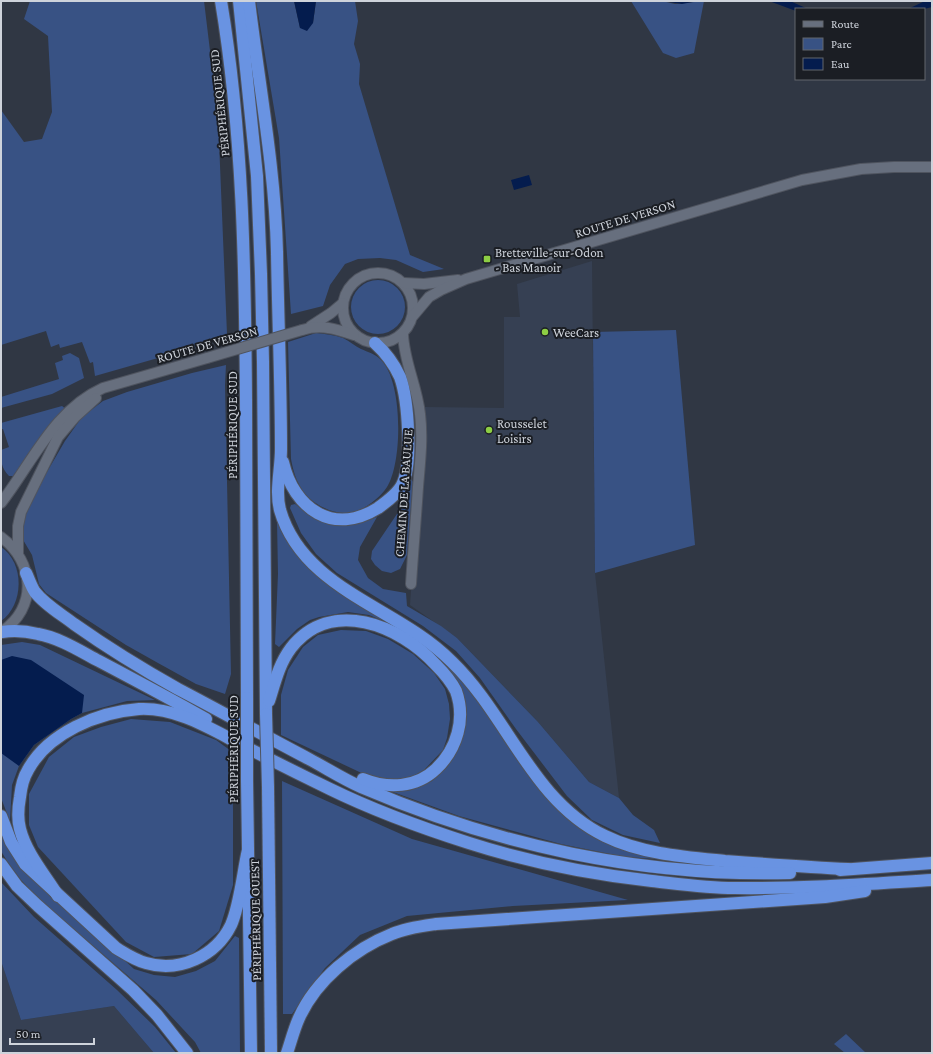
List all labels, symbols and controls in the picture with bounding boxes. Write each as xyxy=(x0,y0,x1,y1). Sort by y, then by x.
legend xyxy=(795,8,925,80)
text: Route xyxy=(831,17,859,31)
text: Parc xyxy=(831,37,851,51)
street label: PÉRIPHÉRIQUE SUD xyxy=(206,49,233,157)
text: Eau xyxy=(831,57,850,71)
street label: ROUTE DE VERSON xyxy=(573,196,677,241)
place label: Bretteville-sur-Odon - Bas Manoir xyxy=(495,245,604,275)
marker: Bretteville-sur-Odon - Bas Manoir xyxy=(482,254,492,264)
street label: ROUTE DE VERSON xyxy=(155,323,259,366)
place label: WeeCars xyxy=(553,325,599,340)
marker: WeeCars xyxy=(540,327,550,337)
street label: PÉRIPHÉRIQUE SUD xyxy=(225,371,240,479)
place label: Rousselet Loisirs xyxy=(497,416,547,446)
marker: Rousselet Loisirs xyxy=(484,425,494,435)
street label: CHEMIN DE LA BAULUE xyxy=(392,429,415,557)
street label: PÉRIPHÉRIQUE SUD xyxy=(226,695,241,803)
street label: PÉRIPHÉRIQUE OUEST xyxy=(247,859,264,981)
scale bar xyxy=(10,1020,94,1046)
text: 50 m xyxy=(16,1027,41,1041)

